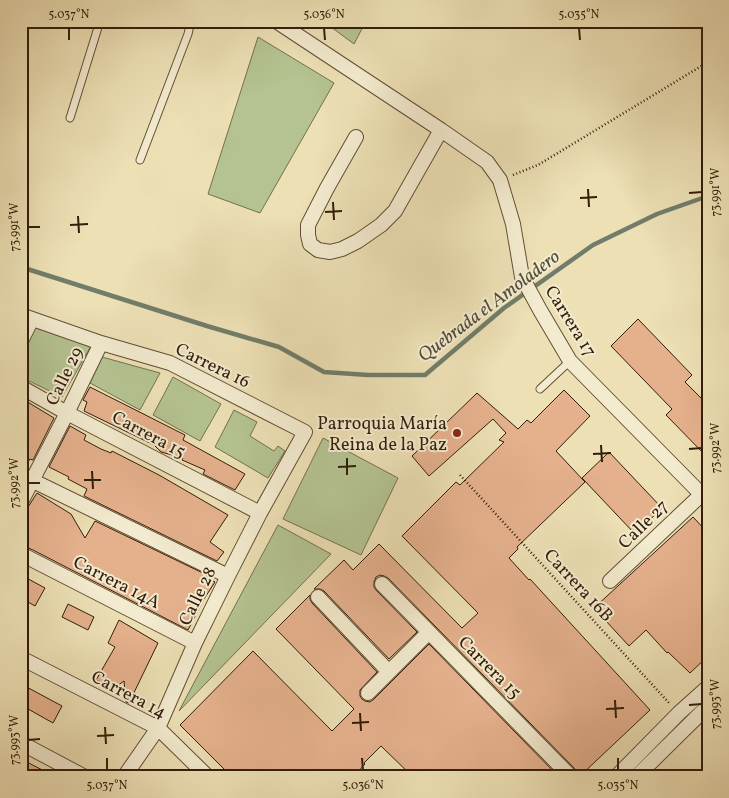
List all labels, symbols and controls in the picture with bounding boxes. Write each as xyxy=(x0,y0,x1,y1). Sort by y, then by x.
text: 5.037°N xyxy=(49,7,90,23)
text: 5.036°N xyxy=(303,7,345,23)
text: 5.035°N xyxy=(559,7,600,23)
text: 73.991°W xyxy=(708,168,724,216)
text: 73.991°W xyxy=(7,203,23,251)
water label: Quebrada el Amoladero xyxy=(413,244,566,369)
street label: Carrera 17 xyxy=(538,281,602,362)
street label: Carrera 16 xyxy=(171,337,254,395)
street label: Calle 29 xyxy=(40,343,90,410)
street label: Carrera 15 xyxy=(107,405,190,465)
place label: Parroquia María Reina de la Paz xyxy=(317,412,447,458)
text: 73.992°W xyxy=(708,423,724,473)
marker: Parroquia María Reina de la Paz xyxy=(451,427,463,439)
text: 73.992°W xyxy=(7,458,23,508)
street label: Calle 27 xyxy=(613,495,675,555)
street label: Carrera 16B xyxy=(537,544,618,628)
street label: Carrera 14A xyxy=(68,551,165,616)
street label: Calle 28 xyxy=(173,563,223,630)
street label: Carrera 15 xyxy=(452,631,526,705)
street label: Carrera 14 xyxy=(86,665,170,726)
text: 73.993°W xyxy=(708,679,724,729)
text: 73.993°W xyxy=(7,715,23,765)
text: 5.037°N xyxy=(87,778,128,794)
text: 5.036°N xyxy=(342,778,384,794)
text: 5.035°N xyxy=(598,778,639,794)

